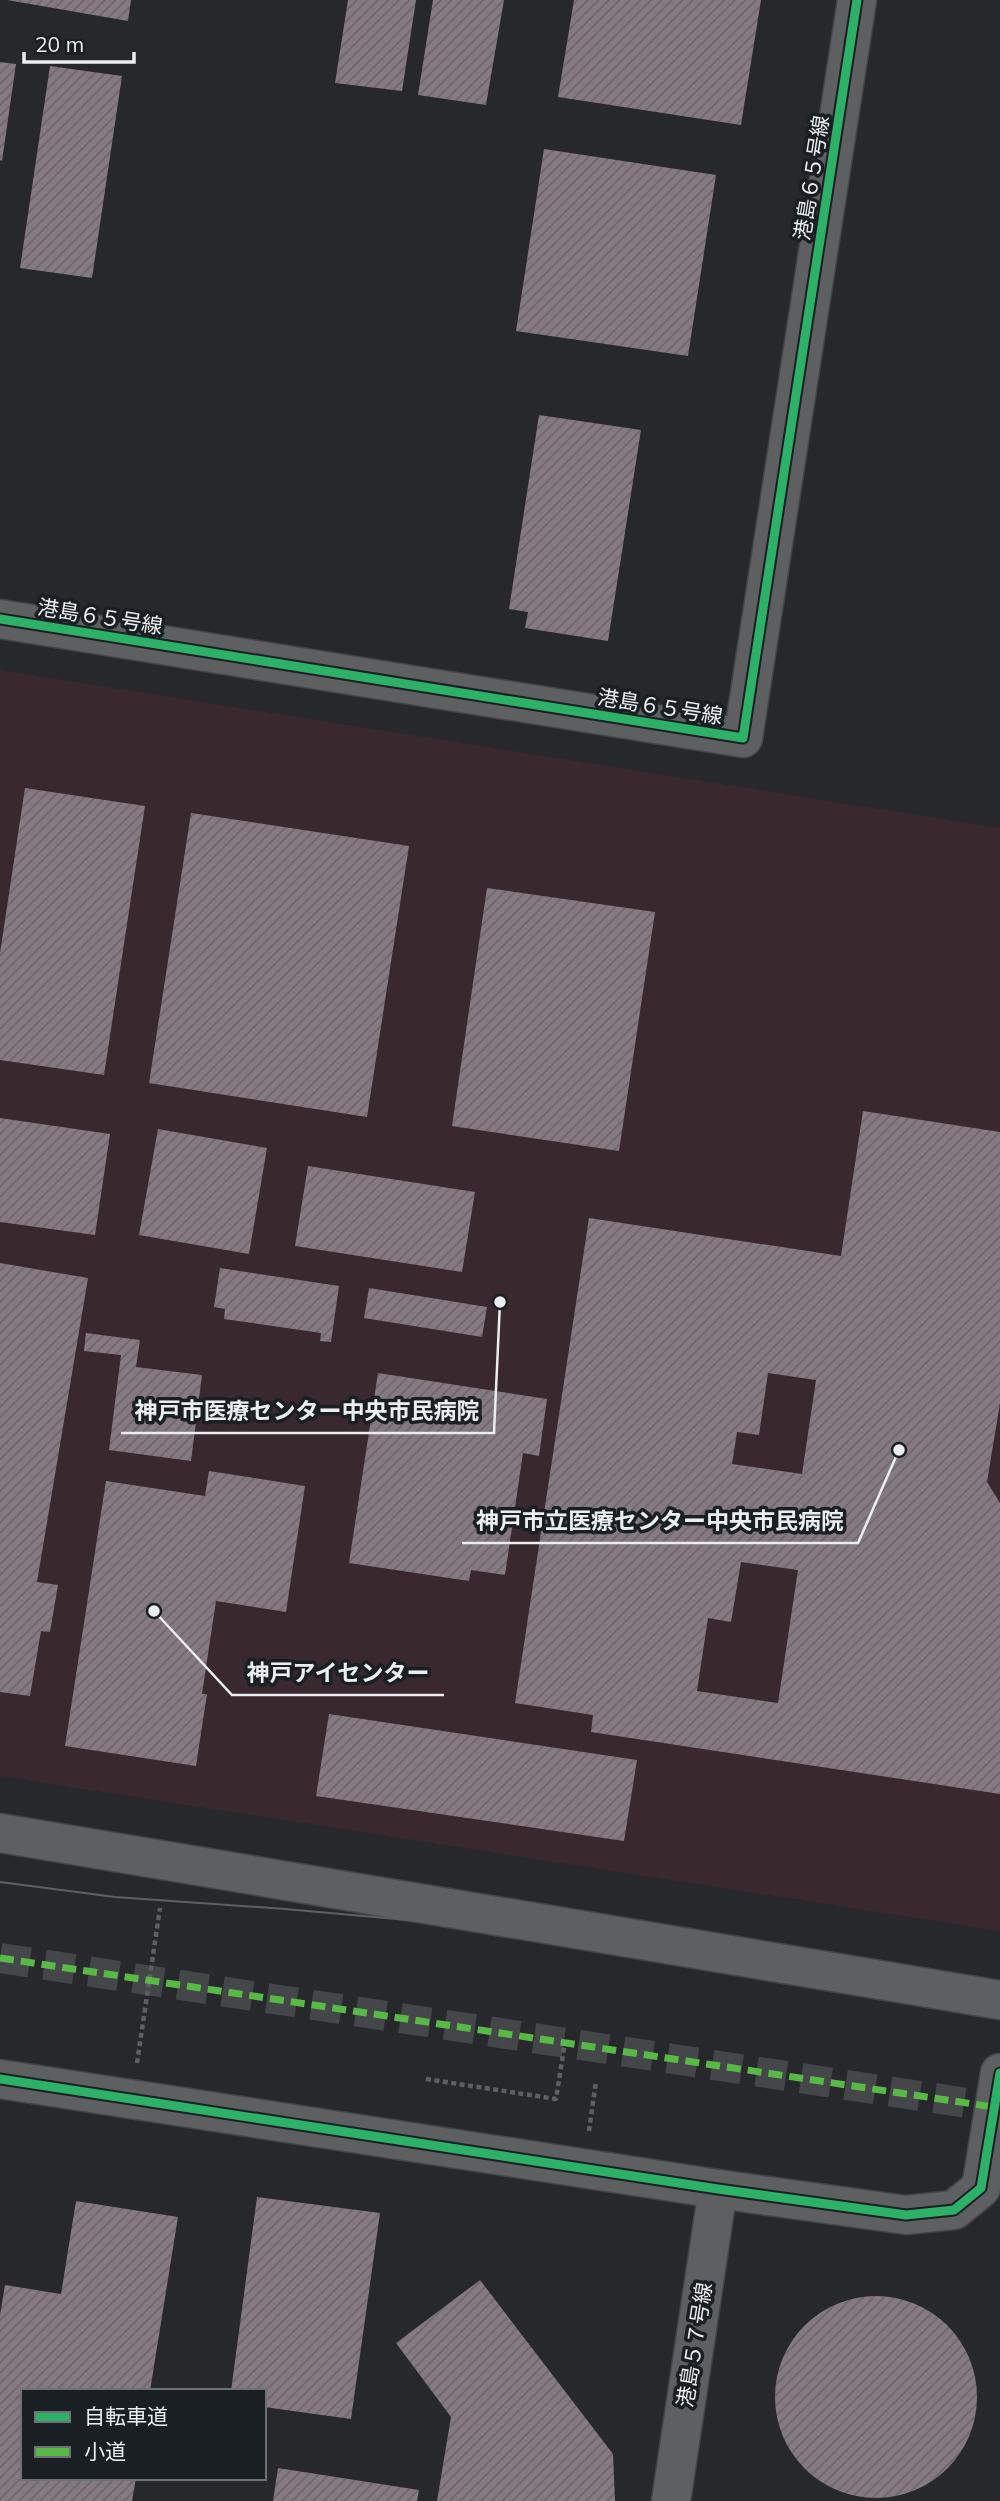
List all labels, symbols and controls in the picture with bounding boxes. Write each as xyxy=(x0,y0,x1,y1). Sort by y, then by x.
scale bar xyxy=(24,21,135,65)
text: 20 m xyxy=(35,31,84,57)
street label: 港島６５号線 xyxy=(788,114,834,242)
street label: 港島６５号線 xyxy=(36,593,164,639)
street label: 港島６５号線 xyxy=(596,683,724,729)
callout: 神戸市医療センター中央市民病院 xyxy=(121,1389,494,1433)
text: 神戸市医療センター中央市民病院 xyxy=(135,1396,480,1425)
callout: 神戸市立医療センター中央市民病院 xyxy=(462,1499,858,1543)
text: 神戸市立医療センター中央市民病院 xyxy=(476,1506,844,1535)
callout: 神戸アイセンター xyxy=(232,1651,444,1695)
text: 神戸アイセンター xyxy=(247,1658,429,1687)
street label: 港島５７号線 xyxy=(671,2281,717,2409)
legend xyxy=(21,2389,266,2480)
text: 自転車道 xyxy=(84,2403,168,2429)
text: 小道 xyxy=(84,2438,126,2464)

